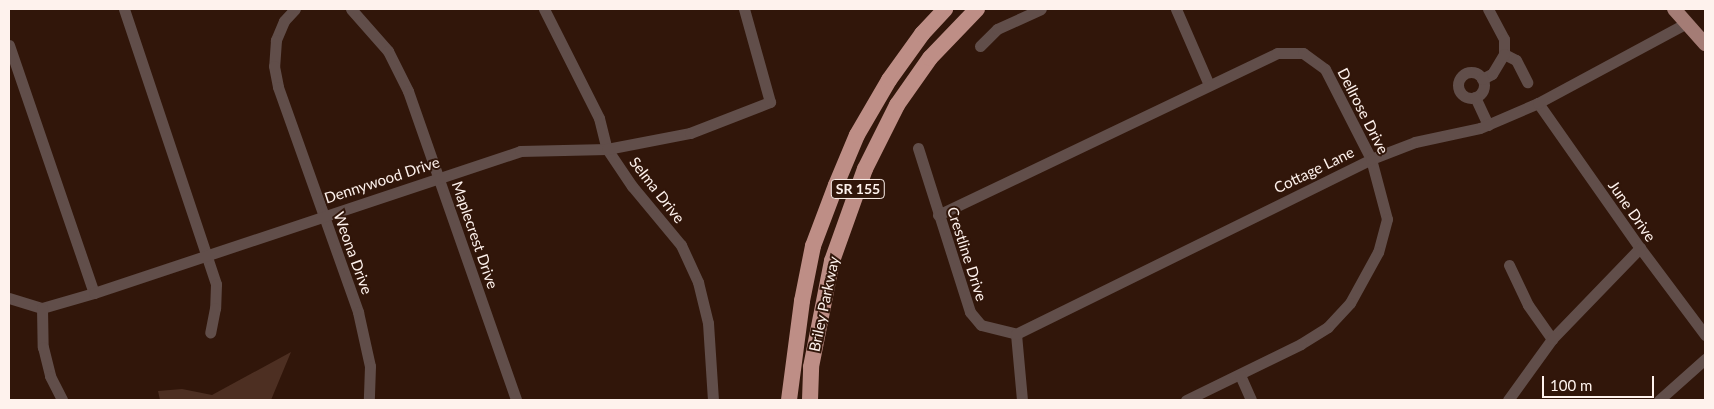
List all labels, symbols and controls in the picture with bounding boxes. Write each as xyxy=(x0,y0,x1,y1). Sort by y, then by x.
street label: Dellrose Drive xyxy=(1334,65,1392,157)
street label: Cottage Lane xyxy=(1271,143,1357,197)
street label: Dennywood Drive xyxy=(322,153,442,207)
street label: Selma Drive xyxy=(626,153,688,227)
street label: June Drive xyxy=(1604,177,1660,245)
road number: SR 155 xyxy=(830,178,886,200)
street label: Maplecrest Drive xyxy=(448,179,502,291)
street label: Crestline Drive xyxy=(943,205,991,303)
street label: Weona Drive xyxy=(330,209,376,297)
street label: Briley Parkway xyxy=(805,254,843,354)
scale bar xyxy=(1544,366,1656,398)
text: 100 m xyxy=(1550,376,1592,394)

